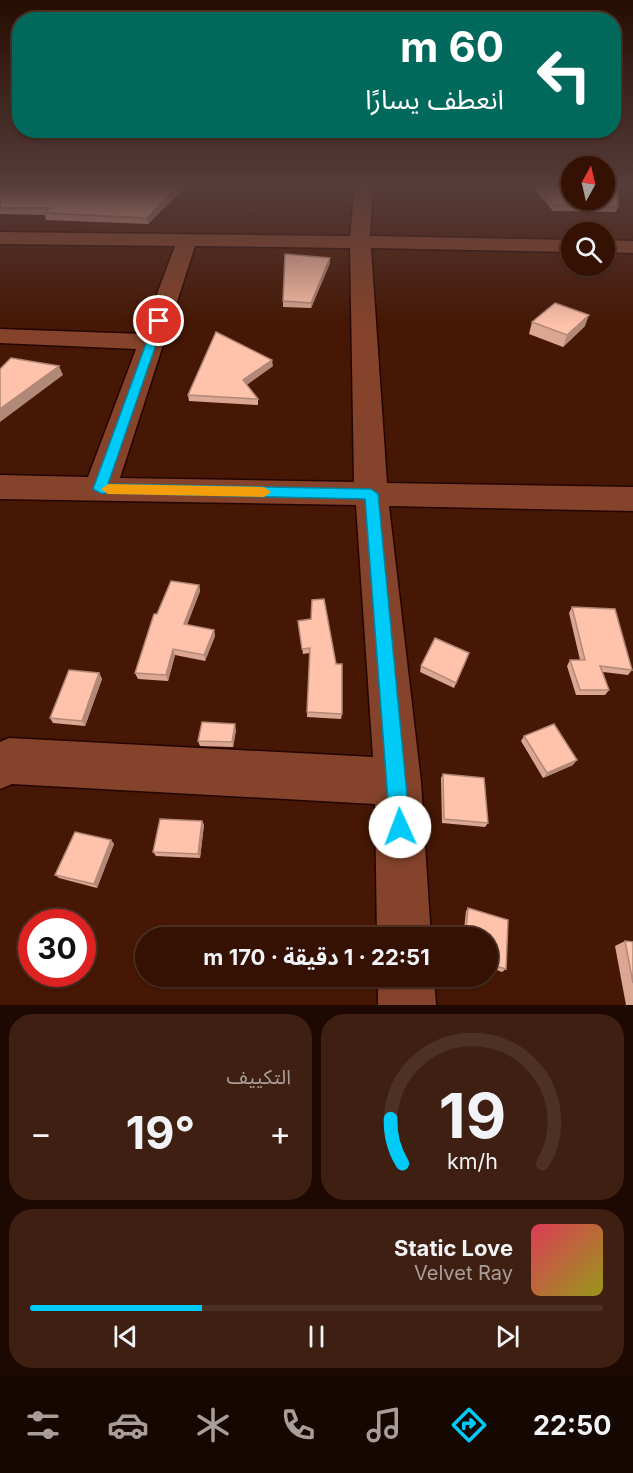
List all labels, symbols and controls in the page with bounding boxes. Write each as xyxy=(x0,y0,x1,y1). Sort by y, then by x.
text: 60 m xyxy=(400,21,504,72)
icon: left xyxy=(525,36,603,114)
text: انعطف يسارًا xyxy=(365,83,504,116)
north arrow xyxy=(561,156,615,210)
map controls xyxy=(561,156,615,276)
button: search xyxy=(561,222,615,276)
pin xyxy=(133,295,184,346)
icon: arrive xyxy=(142,304,175,337)
position arrow xyxy=(368,795,432,859)
speed limit sign: 30 xyxy=(18,909,96,987)
text: 22:51 · 1 دقيقة · 170 m xyxy=(203,944,430,970)
text: التكييف xyxy=(227,1065,291,1089)
text: 19 xyxy=(439,1078,506,1153)
text: 19° xyxy=(126,1105,195,1160)
text: − xyxy=(30,1113,52,1153)
text: + xyxy=(269,1113,291,1153)
text: km/h xyxy=(447,1148,498,1174)
text: Static Love xyxy=(394,1235,513,1261)
text: Velvet Ray xyxy=(414,1261,513,1285)
icon: previous xyxy=(109,1320,142,1353)
icon: pause xyxy=(300,1320,333,1353)
icon: next xyxy=(491,1320,524,1353)
icon: filters xyxy=(22,1404,64,1446)
icon: car xyxy=(107,1404,149,1446)
icon: climate xyxy=(192,1404,234,1446)
icon: phone xyxy=(277,1404,319,1446)
icon: music xyxy=(363,1404,405,1446)
icon: directions xyxy=(448,1404,490,1446)
text: 22:50 xyxy=(533,1409,611,1442)

